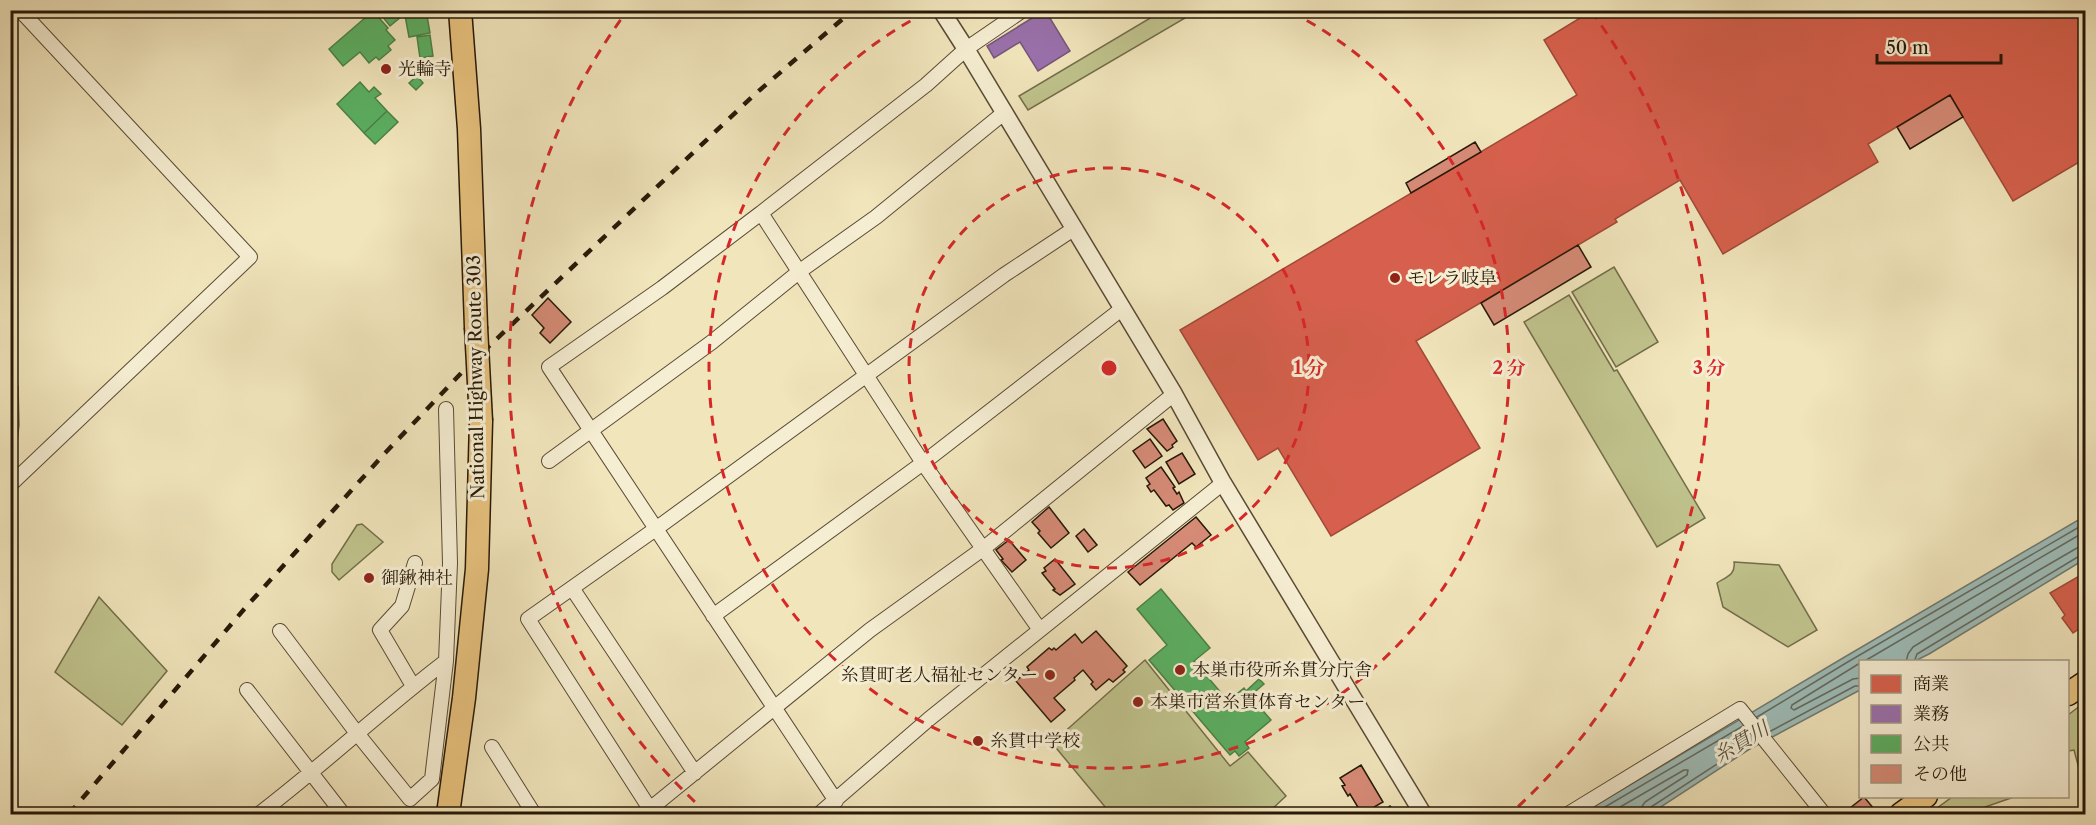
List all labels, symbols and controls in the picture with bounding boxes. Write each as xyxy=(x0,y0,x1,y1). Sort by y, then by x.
scale bar xyxy=(1877,27,2002,65)
text: 50 m xyxy=(1886,37,1929,59)
place label: 光輪寺 xyxy=(398,58,452,80)
marker: 光輪寺 xyxy=(379,62,393,76)
street label: National Highway Route 303 xyxy=(463,255,489,499)
place label: モレラ岐阜 xyxy=(1407,267,1497,289)
marker: モレラ岐阜 xyxy=(1388,271,1402,285)
text: 1 分 xyxy=(1294,357,1324,379)
text: 2 分 xyxy=(1492,357,1526,379)
text: 3 分 xyxy=(1693,357,1725,379)
centre of rings xyxy=(1099,358,1119,378)
place label: 御鍬神社 xyxy=(381,567,453,589)
marker: 御鍬神社 xyxy=(362,571,376,585)
place label: 本巣市役所糸貫分庁舎 xyxy=(1192,659,1372,681)
legend xyxy=(1859,660,2069,798)
marker: 本巣市役所糸貫分庁舎 xyxy=(1173,663,1187,677)
place label: 糸貫町老人福祉センター xyxy=(841,664,1038,686)
marker: 糸貫町老人福祉センター xyxy=(1043,668,1057,682)
text: 商業 xyxy=(1913,673,1949,695)
place label: 本巣市営糸貫体育センター xyxy=(1150,691,1365,713)
marker: 本巣市営糸貫体育センター xyxy=(1131,695,1145,709)
text: 業務 xyxy=(1913,703,1949,725)
water label: 糸貫川 xyxy=(1709,715,1775,768)
place label: 糸貫中学校 xyxy=(990,730,1080,752)
text: 公共 xyxy=(1913,733,1949,755)
marker: 糸貫中学校 xyxy=(971,734,985,748)
text: その他 xyxy=(1913,763,1967,785)

